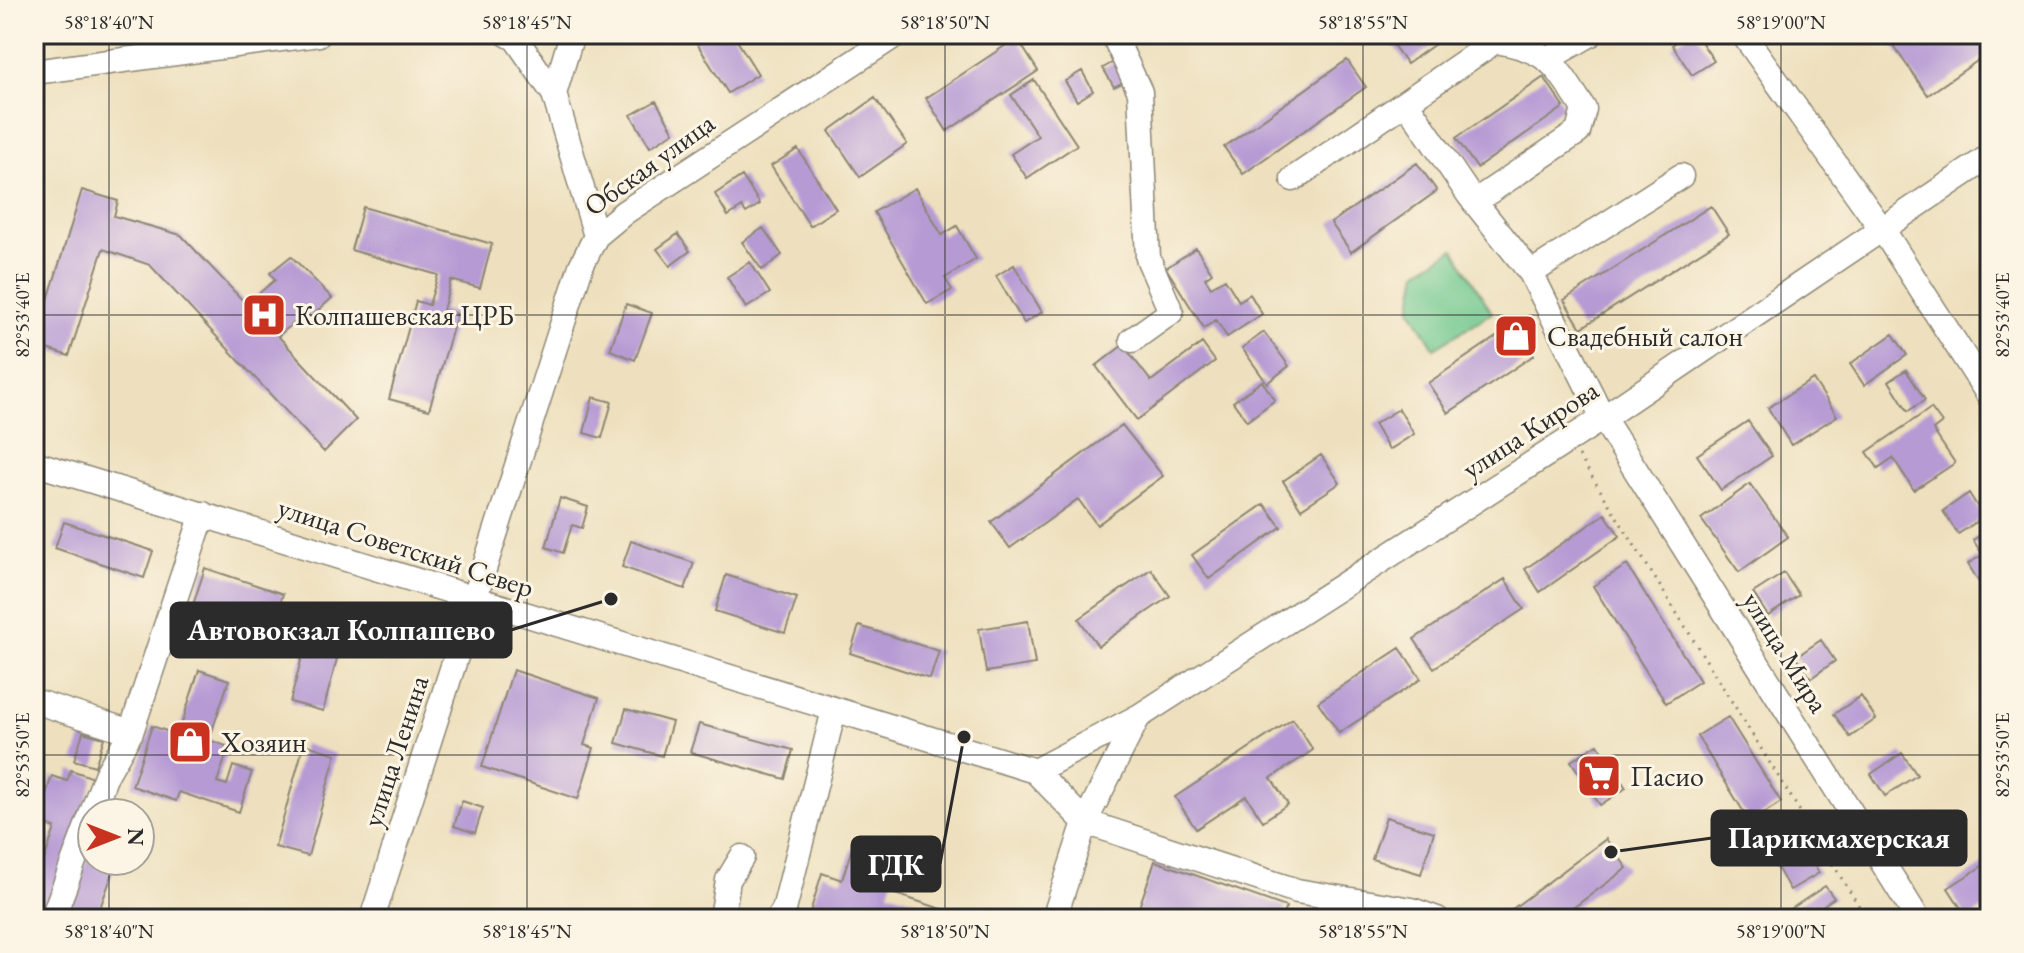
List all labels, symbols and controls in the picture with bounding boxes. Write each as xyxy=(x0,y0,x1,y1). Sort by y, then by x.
text: 58°18'40"N xyxy=(64,9,154,35)
text: 58°18'45"N xyxy=(482,9,572,35)
text: 58°18'50"N xyxy=(900,9,990,35)
text: 58°18'55"N xyxy=(1318,9,1408,35)
text: 58°19'00"N xyxy=(1736,9,1826,35)
street label: Обская улица xyxy=(576,104,722,224)
text: 82°53'40"E xyxy=(9,272,35,358)
text: 82°53'40"E xyxy=(1989,272,2015,358)
hospital icon: Колпашевская ЦРБ xyxy=(240,291,288,339)
place label: Колпашевская ЦРБ xyxy=(295,297,514,333)
shop icon: Свадебный салон xyxy=(1492,312,1540,360)
place label: Свадебный салон xyxy=(1547,318,1743,354)
street label: улица Кирова xyxy=(1455,371,1606,487)
street label: улица Советский Север xyxy=(274,489,538,605)
street label: улица Мира xyxy=(1735,585,1838,720)
callout: Автовокзал Колпашево xyxy=(171,603,511,657)
text: Автовокзал Колпашево xyxy=(186,610,495,649)
street label: улица Ленина xyxy=(354,670,437,831)
text: 82°53'50"E xyxy=(9,712,35,798)
text: 82°53'50"E xyxy=(1989,712,2015,798)
shop icon: Хозяин xyxy=(166,718,214,766)
place label: Хозяин xyxy=(220,724,307,760)
supermarket icon: Пасио xyxy=(1575,752,1623,800)
place label: Пасио xyxy=(1630,758,1704,794)
north arrow xyxy=(76,797,156,877)
callout: Парикмахерская xyxy=(1712,811,1966,865)
text: Парикмахерская xyxy=(1728,818,1950,857)
text: N xyxy=(121,828,150,846)
callout: ГДК xyxy=(852,837,940,891)
text: ГДК xyxy=(868,845,925,884)
text: 58°18'40"N xyxy=(64,918,154,944)
text: 58°18'45"N xyxy=(482,918,572,944)
text: 58°18'50"N xyxy=(900,918,990,944)
text: 58°18'55"N xyxy=(1318,918,1408,944)
text: 58°19'00"N xyxy=(1736,918,1826,944)

